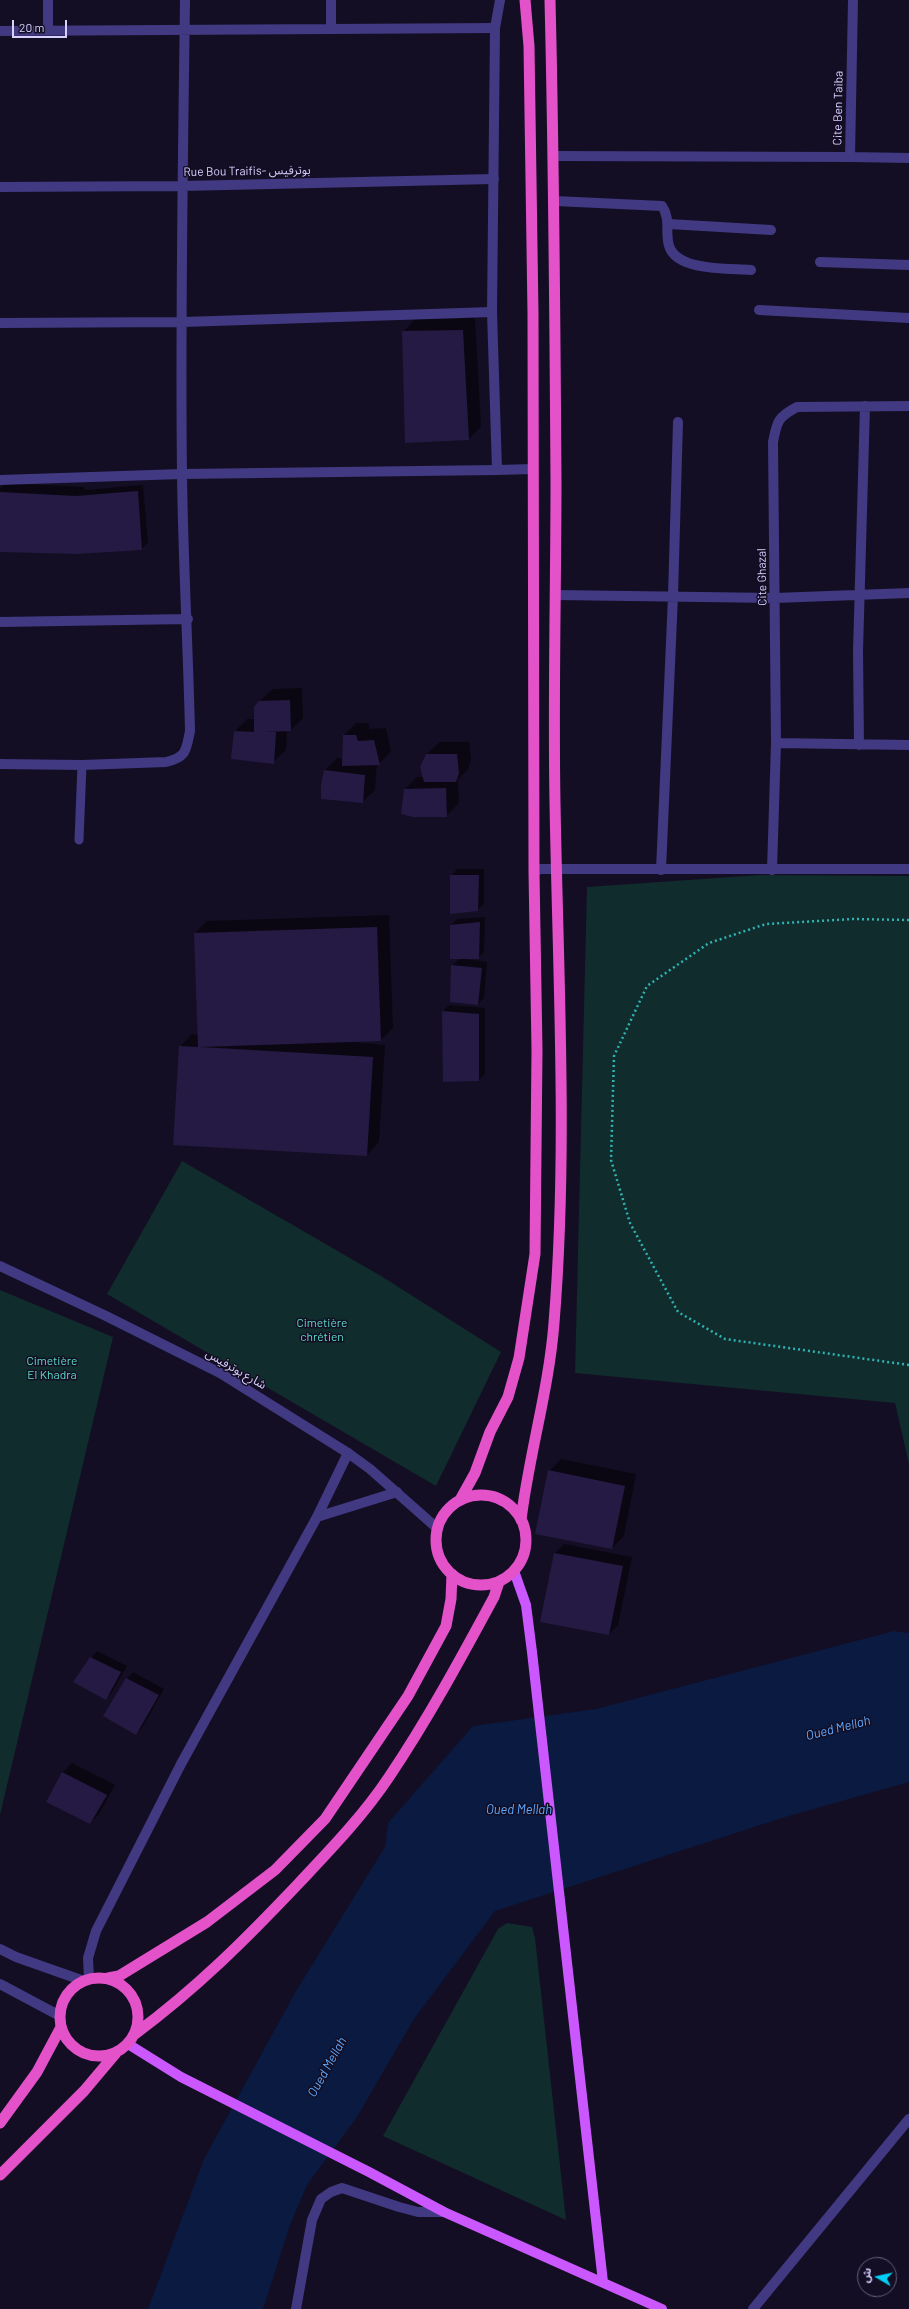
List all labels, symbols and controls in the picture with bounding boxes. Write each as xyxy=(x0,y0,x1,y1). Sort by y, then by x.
scale bar xyxy=(14,12,69,38)
text: 20 m xyxy=(19,20,45,34)
street label: Cite Ben Taiba xyxy=(830,71,846,145)
street label: Rue Bou Traifis- بوترفيس xyxy=(183,163,311,179)
street label: Cite Ghazal xyxy=(754,548,770,606)
park label: Cimetière chrétien xyxy=(296,1316,348,1344)
street label: شارع بوترفيس xyxy=(203,1346,269,1392)
park label: Cimetière El Khadra xyxy=(26,1354,78,1382)
water label: Oued Mellah xyxy=(804,1712,872,1744)
water label: Oued Mellah xyxy=(486,1802,552,1818)
water label: Oued Mellah xyxy=(304,2034,350,2100)
north arrow xyxy=(857,2257,897,2297)
text: ش xyxy=(858,2267,873,2284)

